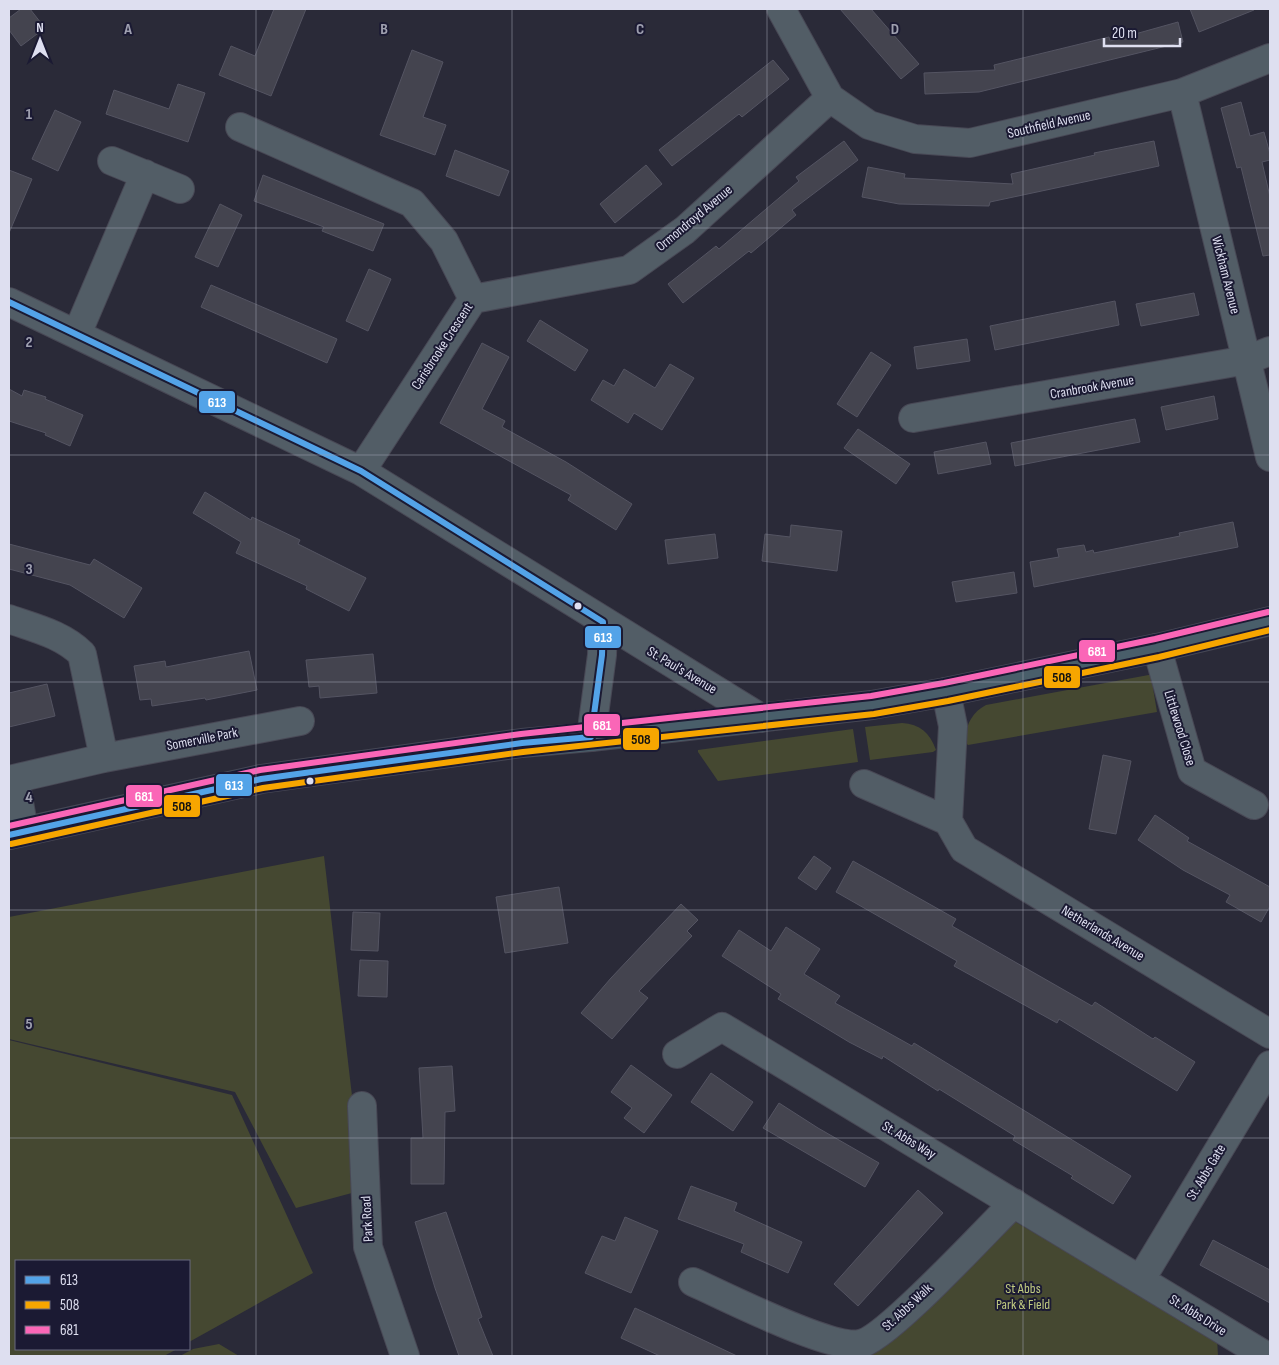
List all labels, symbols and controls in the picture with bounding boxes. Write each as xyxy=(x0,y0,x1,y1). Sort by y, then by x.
north arrow xyxy=(15,15,65,65)
scale bar xyxy=(1104,15,1180,47)
text: N xyxy=(36,19,44,36)
text: A xyxy=(123,20,132,39)
text: B xyxy=(380,20,388,39)
text: C xyxy=(636,20,644,39)
text: D xyxy=(891,20,899,39)
text: 20 m xyxy=(1112,24,1137,43)
text: 1 xyxy=(26,105,33,124)
street label: Southfield Avenue xyxy=(1006,106,1092,142)
street label: Ormondroyd Avenue xyxy=(652,181,736,255)
street label: Wickham Avenue xyxy=(1208,234,1244,316)
street label: Carisbrooke Crescent xyxy=(407,299,477,393)
text: 2 xyxy=(25,333,33,352)
street label: Cranbrook Avenue xyxy=(1049,371,1135,403)
line badge: 613 xyxy=(198,390,236,414)
text: 613 xyxy=(208,394,226,411)
text: 3 xyxy=(25,560,33,579)
unlabelled marker xyxy=(573,601,583,611)
line badge: 613 xyxy=(584,625,622,649)
text: 613 xyxy=(594,629,612,646)
line badge: 681 xyxy=(1078,639,1116,663)
street label: St. Paul's Avenue xyxy=(644,642,720,698)
text: 681 xyxy=(1088,643,1107,660)
line badge: 508 xyxy=(1043,665,1081,689)
text: 508 xyxy=(1052,669,1072,686)
street label: Littlewood Close xyxy=(1160,688,1200,768)
line badge: 681 xyxy=(583,713,621,737)
text: 681 xyxy=(593,717,612,734)
street label: Somerville Park xyxy=(165,724,240,754)
line badge: 508 xyxy=(622,727,660,751)
text: 508 xyxy=(631,731,651,748)
line badge: 613 xyxy=(215,773,253,797)
unlabelled marker xyxy=(305,776,315,786)
text: 613 xyxy=(225,777,243,794)
line badge: 681 xyxy=(125,784,163,808)
text: 4 xyxy=(25,788,33,807)
text: 681 xyxy=(135,788,154,805)
line badge: 508 xyxy=(163,794,201,818)
text: 508 xyxy=(172,798,192,815)
street label: Netherlands Avenue xyxy=(1058,902,1148,964)
text: 5 xyxy=(25,1015,33,1034)
street label: St. Abbs Way xyxy=(879,1117,940,1163)
street label: St. Abbs Gate xyxy=(1183,1141,1229,1203)
street label: Park Road xyxy=(357,1195,377,1242)
legend xyxy=(15,1260,190,1350)
text: 613 xyxy=(60,1271,78,1290)
street label: St. Abbs Walk xyxy=(878,1279,936,1335)
park label: St Abbs Park & Field xyxy=(996,1280,1050,1313)
street label: St. Abbs Drive xyxy=(1166,1291,1230,1339)
text: 508 xyxy=(60,1296,79,1315)
text: 681 xyxy=(60,1321,79,1340)

